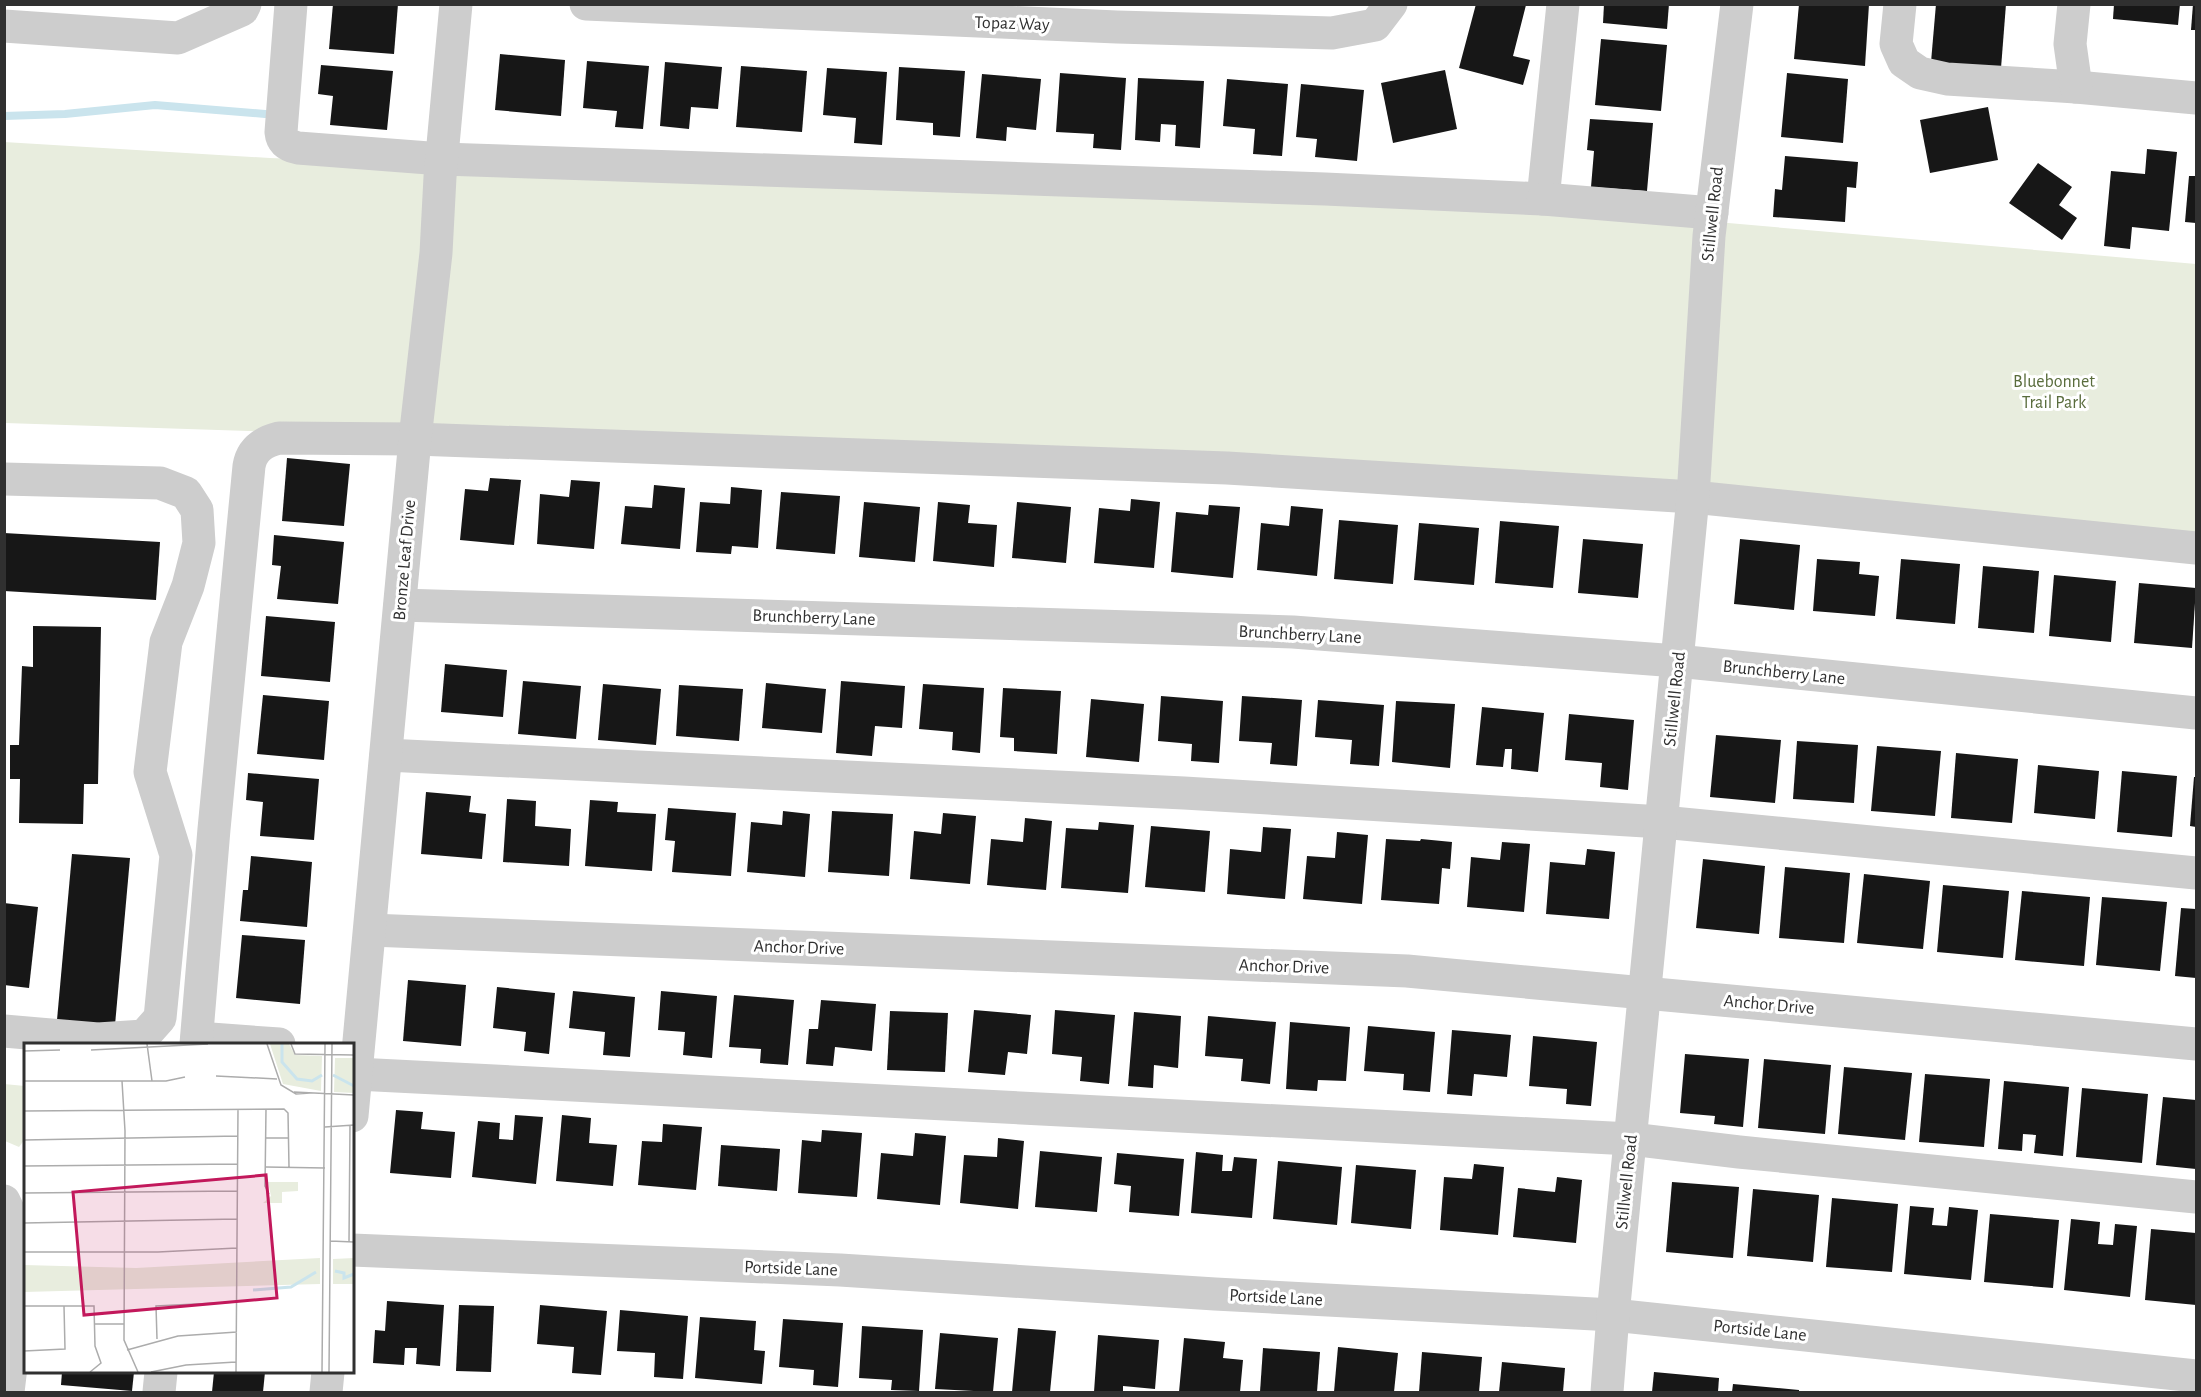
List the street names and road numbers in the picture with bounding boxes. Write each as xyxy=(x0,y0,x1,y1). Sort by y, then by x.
street label: Topaz Way xyxy=(974,14,1050,34)
street label: Stillwell Road xyxy=(1699,166,1727,262)
street label: Bronze Leaf Drive xyxy=(391,499,419,621)
street label: Brunchberry Lane xyxy=(752,607,876,629)
street label: Brunchberry Lane xyxy=(1238,623,1362,647)
street label: Stillwell Road xyxy=(1661,651,1689,747)
street label: Brunchberry Lane xyxy=(1722,658,1846,688)
street label: Anchor Drive xyxy=(753,937,845,959)
street label: Anchor Drive xyxy=(1238,956,1330,978)
street label: Anchor Drive xyxy=(1723,992,1815,1018)
street label: Stillwell Road xyxy=(1613,1134,1641,1230)
street label: Portside Lane xyxy=(744,1258,838,1280)
street label: Portside Lane xyxy=(1229,1287,1323,1309)
street label: Portside Lane xyxy=(1712,1317,1807,1345)

